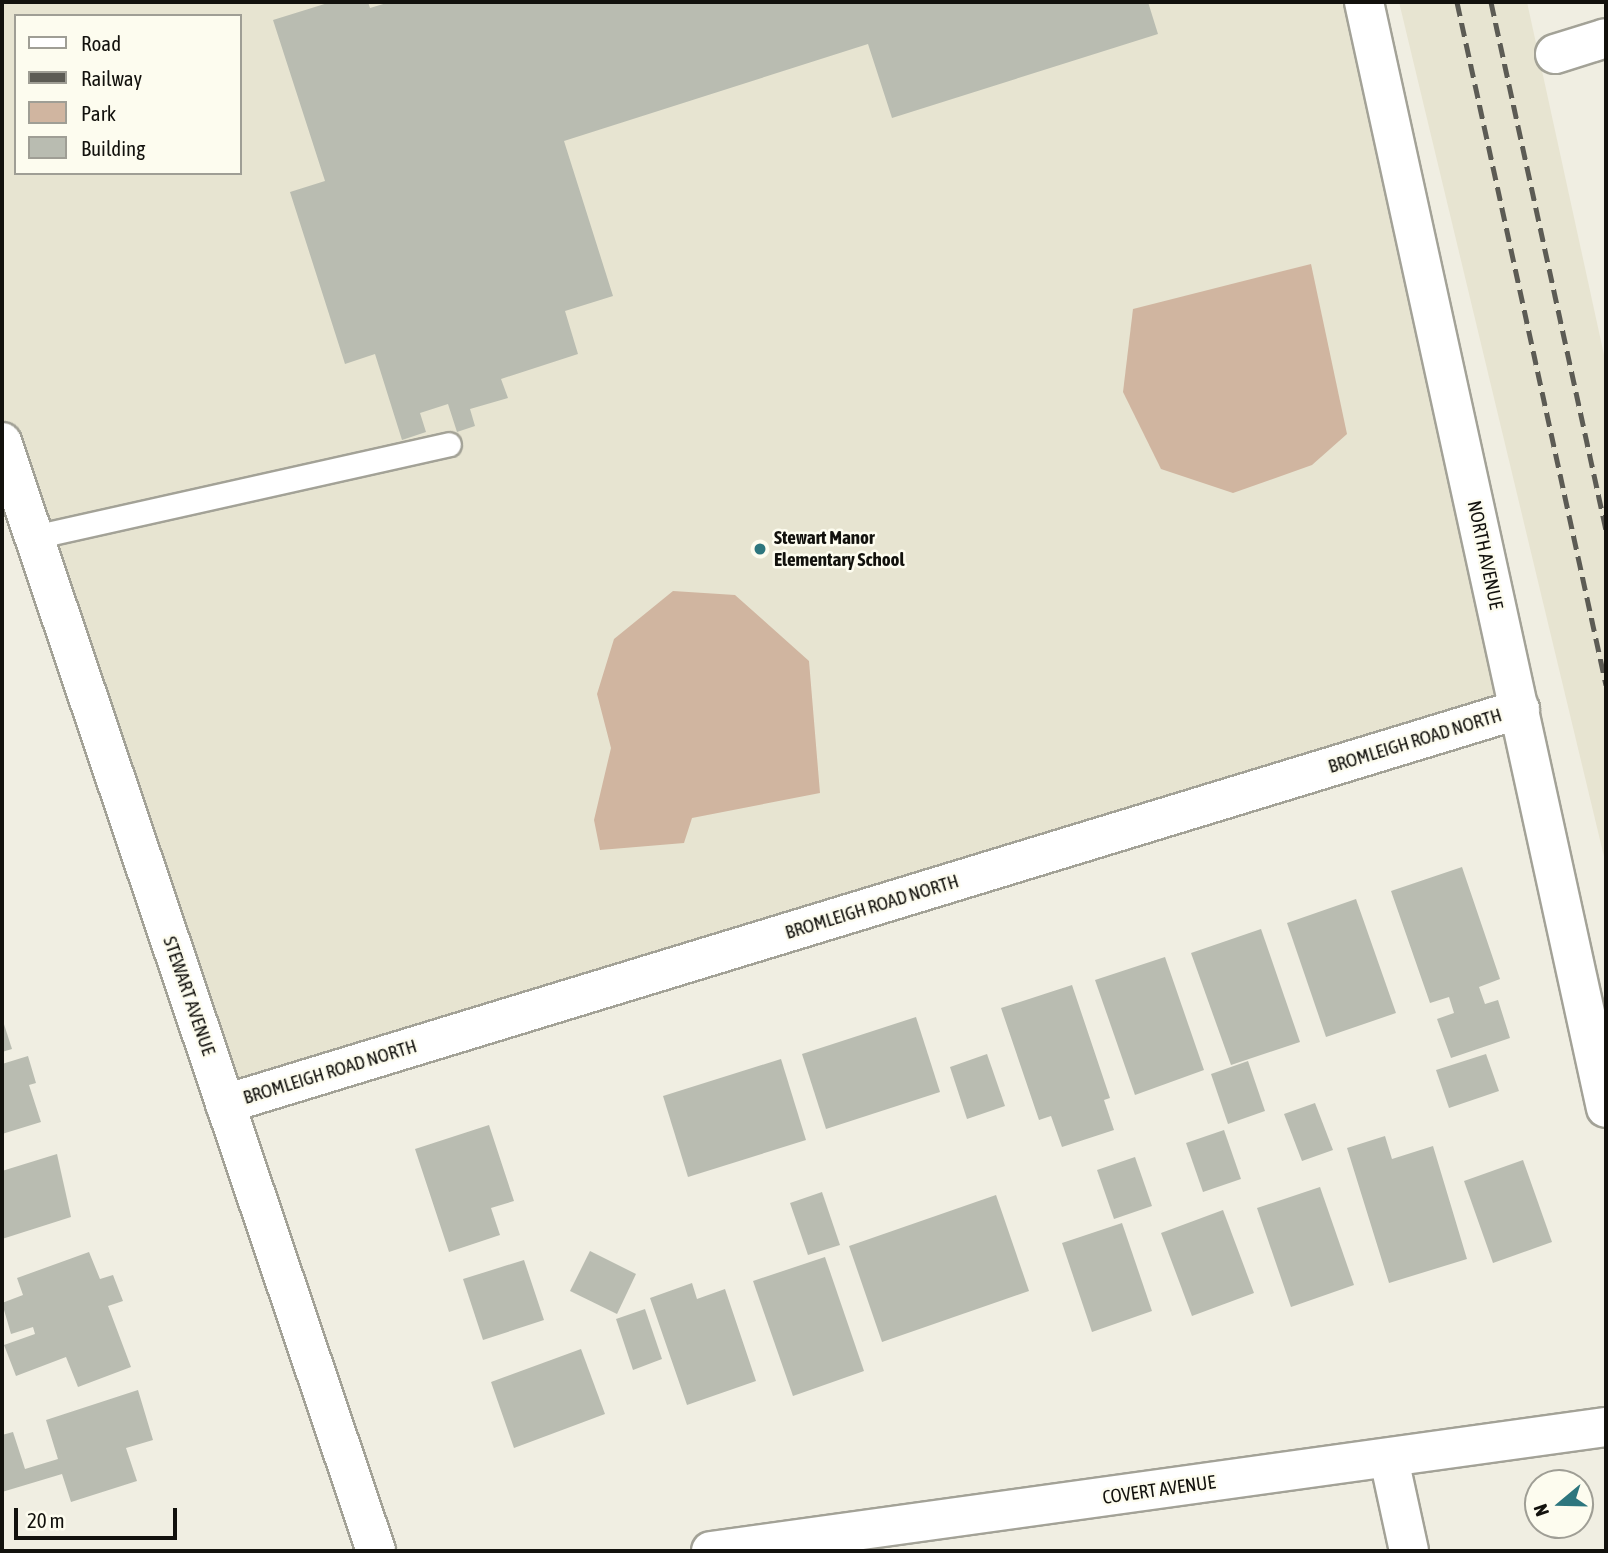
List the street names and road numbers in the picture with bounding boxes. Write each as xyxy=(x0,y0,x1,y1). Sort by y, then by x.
street label: NORTH AVENUE xyxy=(1462,499,1508,611)
street label: BROMLEIGH ROAD NORTH xyxy=(1325,704,1505,778)
street label: BROMLEIGH ROAD NORTH xyxy=(782,870,962,944)
street label: STEWART AVENUE xyxy=(158,933,220,1059)
street label: BROMLEIGH ROAD NORTH xyxy=(240,1035,420,1109)
street label: COVERT AVENUE xyxy=(1101,1471,1217,1509)

